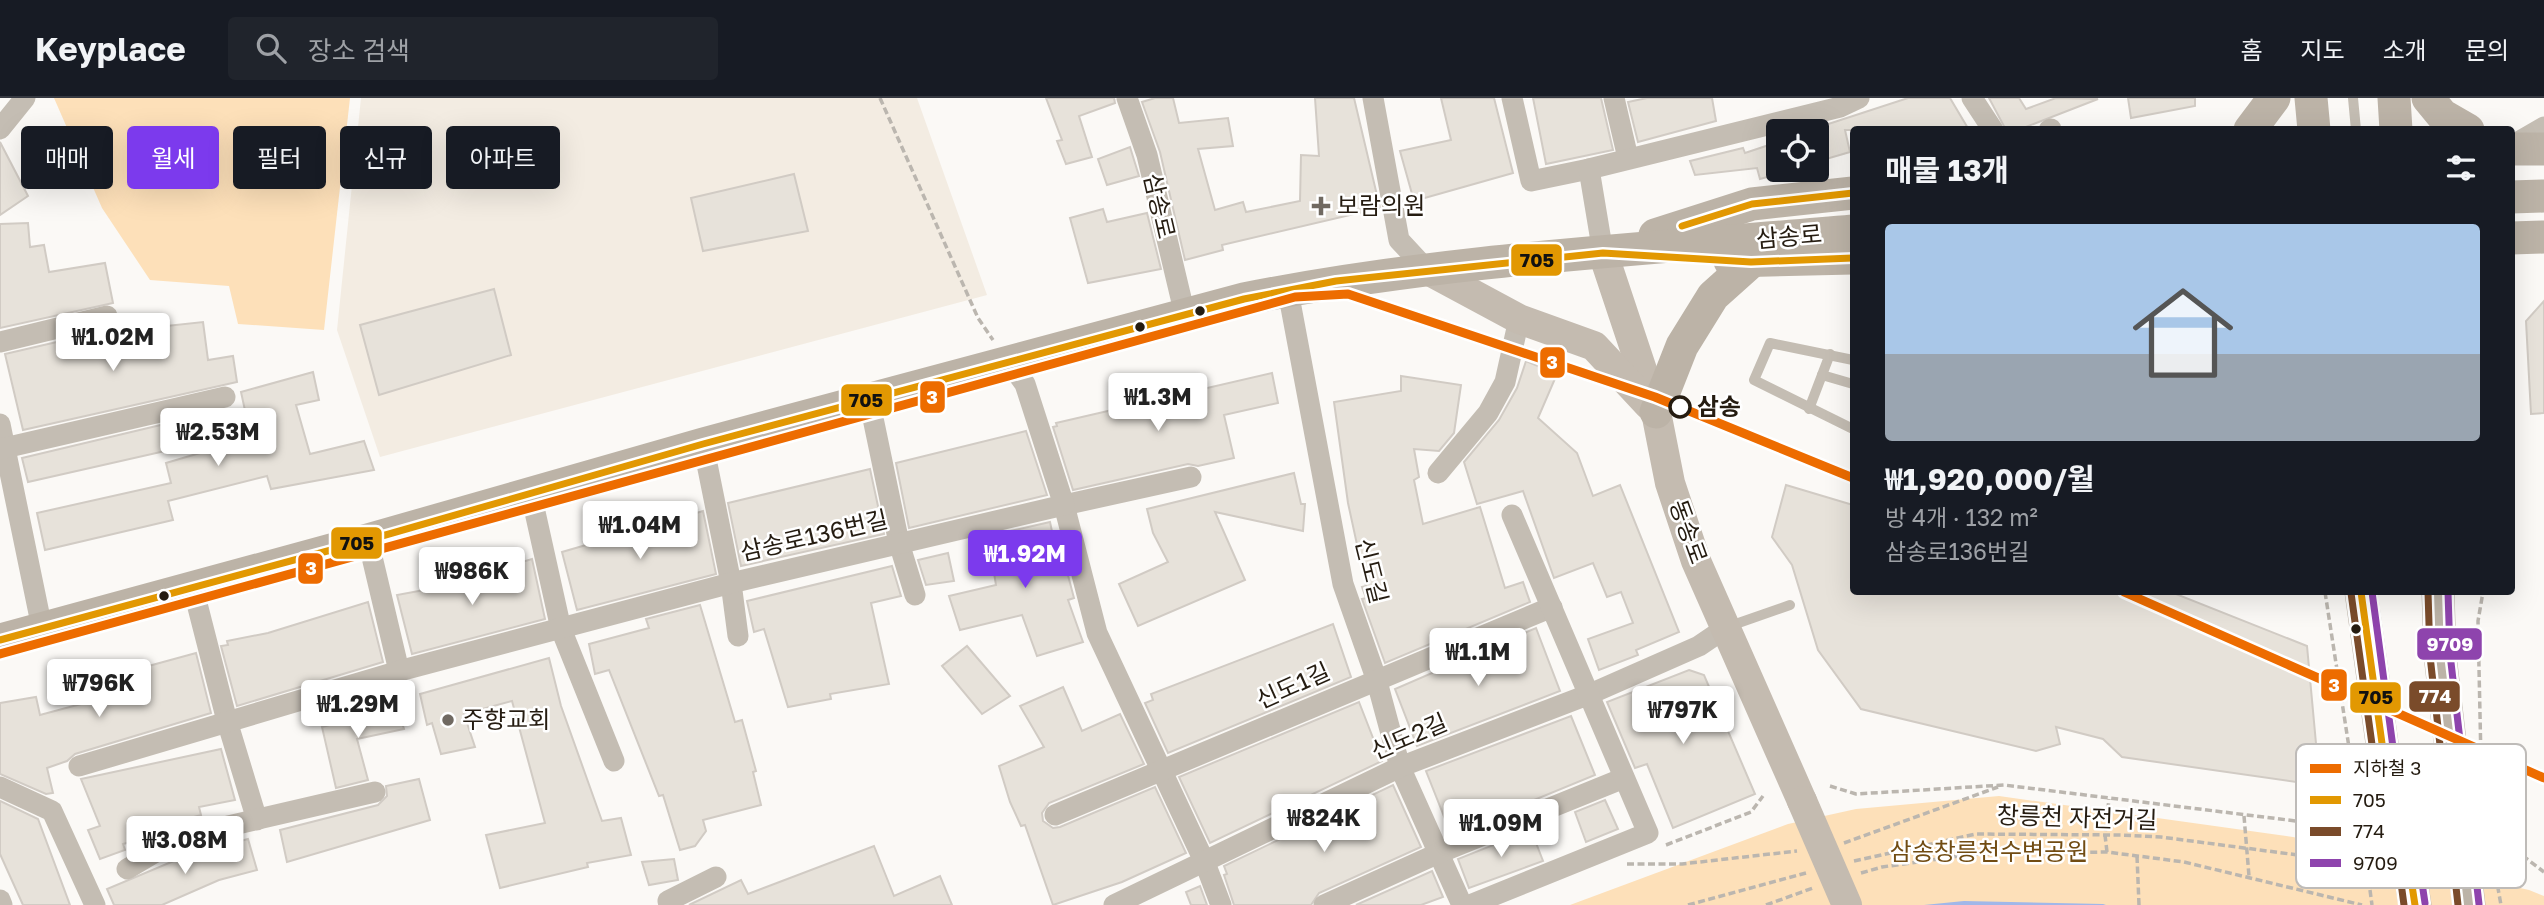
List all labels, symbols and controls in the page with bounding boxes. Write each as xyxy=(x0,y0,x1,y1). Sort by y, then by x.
search box xyxy=(228,17,718,80)
text: Keyplace xyxy=(35,29,186,68)
icon: search xyxy=(252,29,290,67)
text: 장소 검색 xyxy=(308,35,410,66)
text: 홈 xyxy=(2240,35,2262,64)
text: 지도 xyxy=(2300,35,2345,64)
text: 소개 xyxy=(2383,35,2427,64)
text: 문의 xyxy=(2465,35,2509,64)
map controls xyxy=(1766,119,1829,182)
button: locate xyxy=(1766,119,1829,182)
chip: 매매 xyxy=(21,126,113,189)
chip: 월세 xyxy=(127,126,219,189)
chip: 필터 xyxy=(233,126,326,189)
chip: 신규 xyxy=(340,126,432,189)
chip: 아파트 xyxy=(446,126,560,189)
icon: filters xyxy=(2442,149,2480,187)
text: 매물 13개 xyxy=(1885,152,2009,188)
street label: 삼송로 xyxy=(1139,170,1182,241)
place label: 보람의원 xyxy=(1337,190,1425,219)
marker: 보람의원 xyxy=(1311,196,1331,216)
street label: 삼송로 xyxy=(1755,218,1823,253)
line badge: 705 xyxy=(1510,243,1563,277)
text: 705 xyxy=(1520,248,1554,271)
icon: home xyxy=(2120,270,2246,396)
unlabelled marker xyxy=(1193,304,1207,318)
pin: ₩1.02M xyxy=(56,314,170,373)
unlabelled marker xyxy=(1133,320,1147,334)
text: ₩1.02M xyxy=(72,322,154,350)
line badge: 3 xyxy=(1539,346,1566,379)
text: 3 xyxy=(1546,350,1558,373)
pin: ₩1.3M xyxy=(1109,374,1207,433)
line badge: 3 xyxy=(919,380,946,414)
text: ₩1.3M xyxy=(1124,382,1192,410)
line badge: 705 xyxy=(840,383,893,417)
text: 3 xyxy=(926,385,938,408)
text: 705 xyxy=(849,388,883,411)
place label: 삼송 xyxy=(1697,391,1741,420)
marker: 삼송 xyxy=(1669,396,1691,418)
pin: ₩2.53M xyxy=(161,408,275,468)
text: ₩2.53M xyxy=(176,417,260,445)
text: ₩1,920,000/월 xyxy=(1885,461,2095,497)
street label: 동송로 xyxy=(1664,495,1714,568)
pin: ₩1.04M xyxy=(583,502,697,561)
street label: 삼송로136번길 xyxy=(737,503,890,566)
text: 방 4개 · 132 m² xyxy=(1885,503,2038,531)
text: ₩1.04M xyxy=(599,510,681,538)
line badge: 705 xyxy=(330,526,383,560)
text: 705 xyxy=(340,531,374,554)
pin: ₩1.92M xyxy=(968,531,1082,590)
street label: 신도길 xyxy=(1350,535,1395,606)
text: 삼송로136번길 xyxy=(1885,537,2029,565)
text: ₩1.92M xyxy=(984,539,1066,567)
pin: ₩986K xyxy=(423,547,521,607)
line badge: 3 xyxy=(297,552,324,585)
text: 3 xyxy=(305,556,317,579)
text: ₩986K xyxy=(435,556,509,584)
unlabelled marker xyxy=(157,589,171,603)
unlabelled marker xyxy=(2349,622,2363,636)
line badge: 9709 xyxy=(2416,627,2483,661)
pin: ₩1.1M xyxy=(1429,628,1527,688)
text: 9709 xyxy=(2427,632,2473,655)
text: ₩1.1M xyxy=(1445,637,1511,665)
street label: 신도1길 xyxy=(1251,656,1334,714)
pin: ₩796K xyxy=(50,660,148,719)
text: ₩796K xyxy=(63,668,135,696)
line badge: 3 xyxy=(2320,668,2348,702)
text: 3 xyxy=(2328,673,2340,696)
pin: ₩1.29M xyxy=(301,680,415,740)
line badge: 774 xyxy=(2408,680,2461,713)
line badge: 705 xyxy=(2349,681,2402,714)
text: 774 xyxy=(2419,684,2451,707)
text: 705 xyxy=(2359,685,2393,708)
pin: ₩797K xyxy=(1634,686,1732,746)
text: ₩1.29M xyxy=(317,689,399,717)
text: ₩797K xyxy=(1648,695,1718,723)
place label: 주향교회 xyxy=(462,704,550,733)
street label: 신도2길 xyxy=(1366,707,1451,765)
marker: 주향교회 xyxy=(440,712,456,728)
legend xyxy=(2296,744,2526,888)
text: 지하철 3 xyxy=(2353,756,2421,779)
text: 705 xyxy=(2353,788,2386,811)
pin: ₩824K xyxy=(1275,794,1373,854)
street label: 창릉천 자전거길 xyxy=(1996,799,2158,834)
pin: ₩1.09M xyxy=(1444,800,1558,859)
text: ₩824K xyxy=(1287,803,1361,831)
text: ₩1.09M xyxy=(1460,808,1542,836)
pin: ₩3.08M xyxy=(128,816,242,876)
text: 774 xyxy=(2353,819,2385,842)
text: ₩3.08M xyxy=(142,825,228,853)
park label: 삼송창릉천수변공원 xyxy=(1890,836,2088,865)
text: 9709 xyxy=(2353,851,2398,874)

